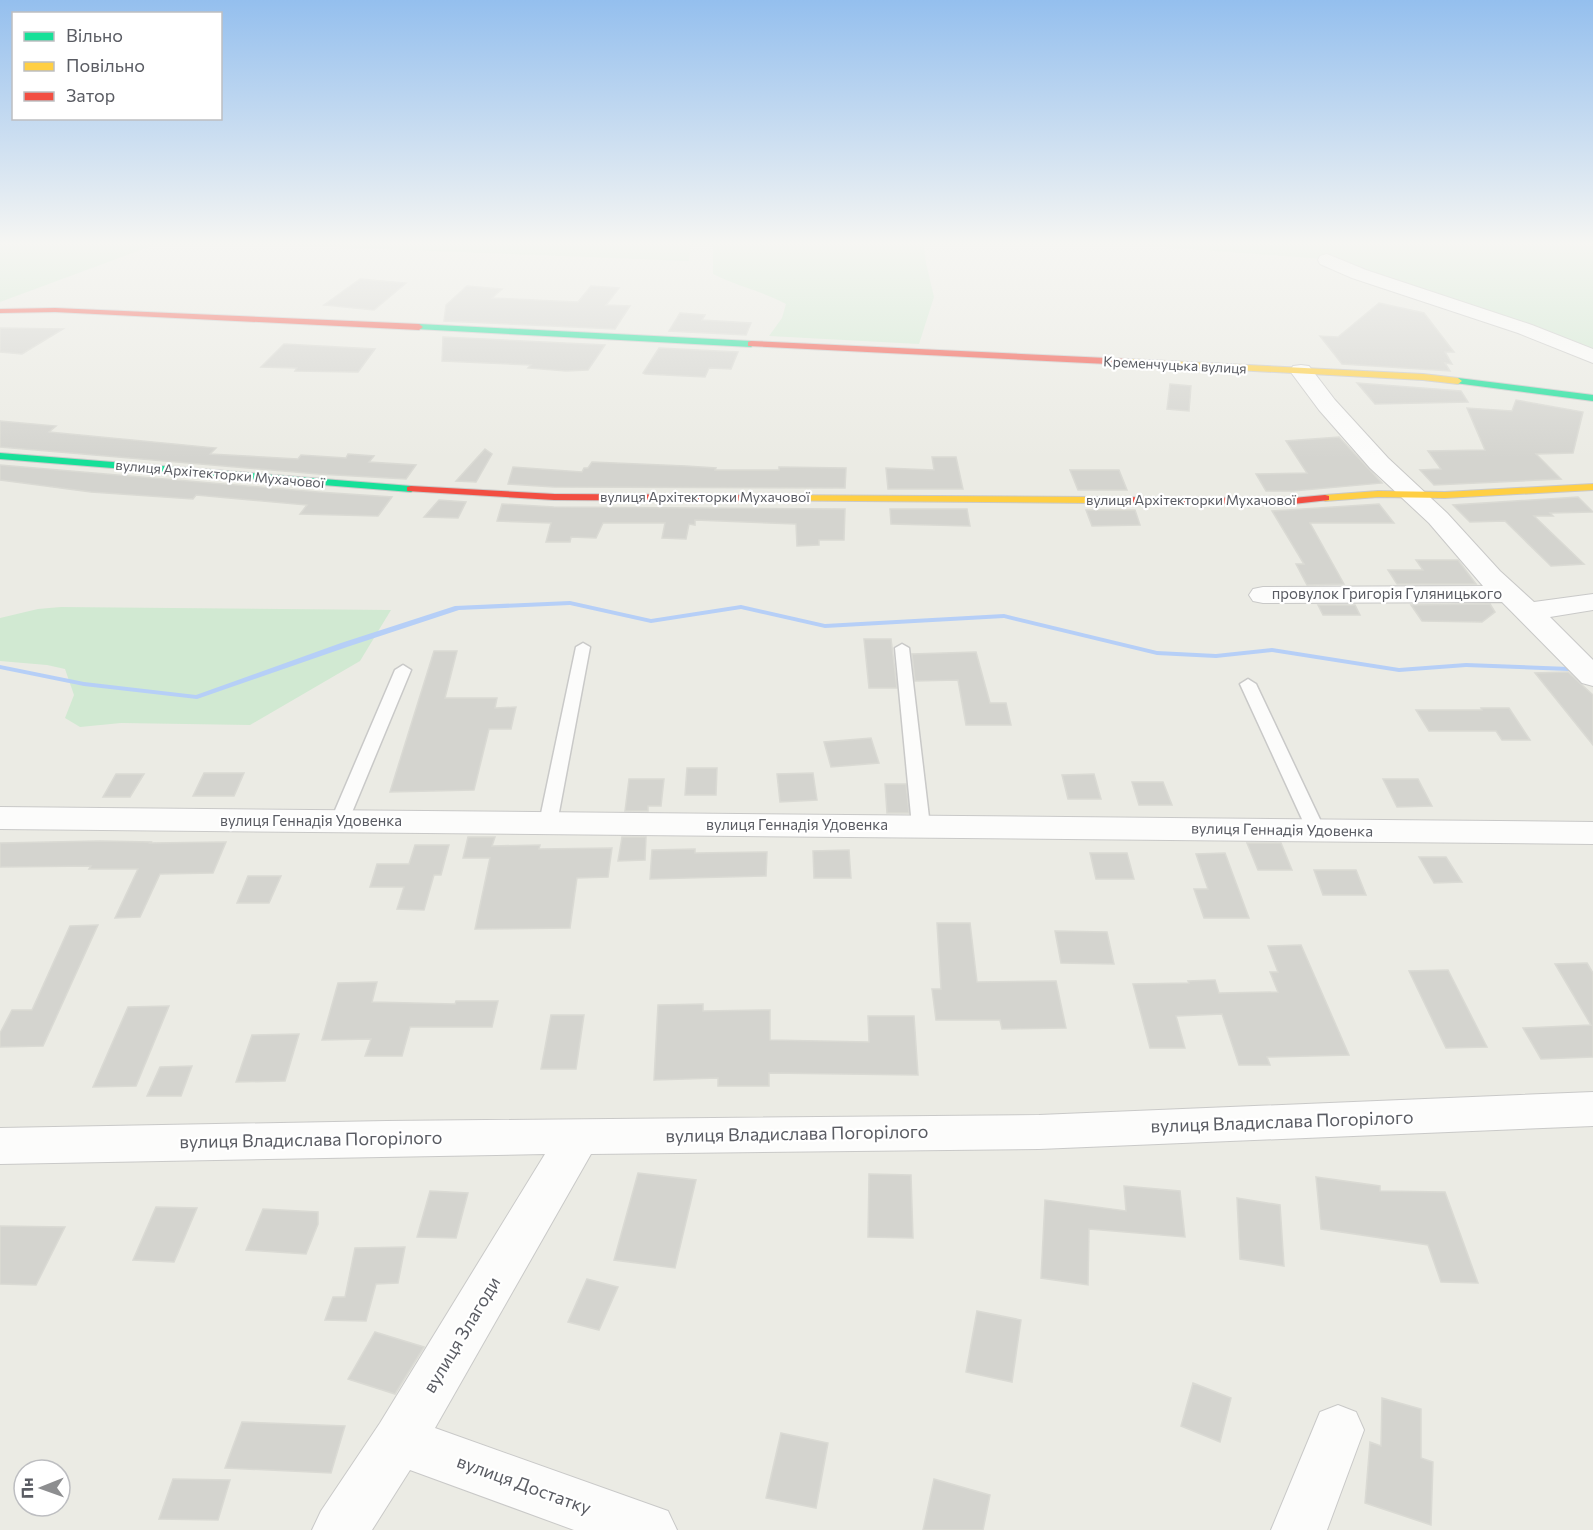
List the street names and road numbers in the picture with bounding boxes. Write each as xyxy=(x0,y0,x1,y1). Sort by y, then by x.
street label: Кременчуцька вулиця xyxy=(1103,352,1247,377)
street label: вулиця Архітекторки Мухачової xyxy=(115,456,326,491)
street label: вулиця Архітекторки Мухачової xyxy=(600,488,810,505)
street label: вулиця Архітекторки Мухачової xyxy=(1086,491,1296,508)
street label: провулок Григорія Гуляницького xyxy=(1272,584,1502,602)
street label: вулиця Геннадія Удовенка xyxy=(220,811,402,829)
street label: вулиця Геннадія Удовенка xyxy=(706,815,888,833)
street label: вулиця Геннадія Удовенка xyxy=(1191,818,1373,840)
street label: вулиця Владислава Погорілого xyxy=(1150,1105,1414,1137)
street label: вулиця Владислава Погорілого xyxy=(665,1120,929,1146)
street label: вулиця Владислава Погорілого xyxy=(179,1126,443,1152)
street label: вулиця Злагоди xyxy=(418,1272,504,1397)
street label: вулиця Достатку xyxy=(454,1450,594,1519)

